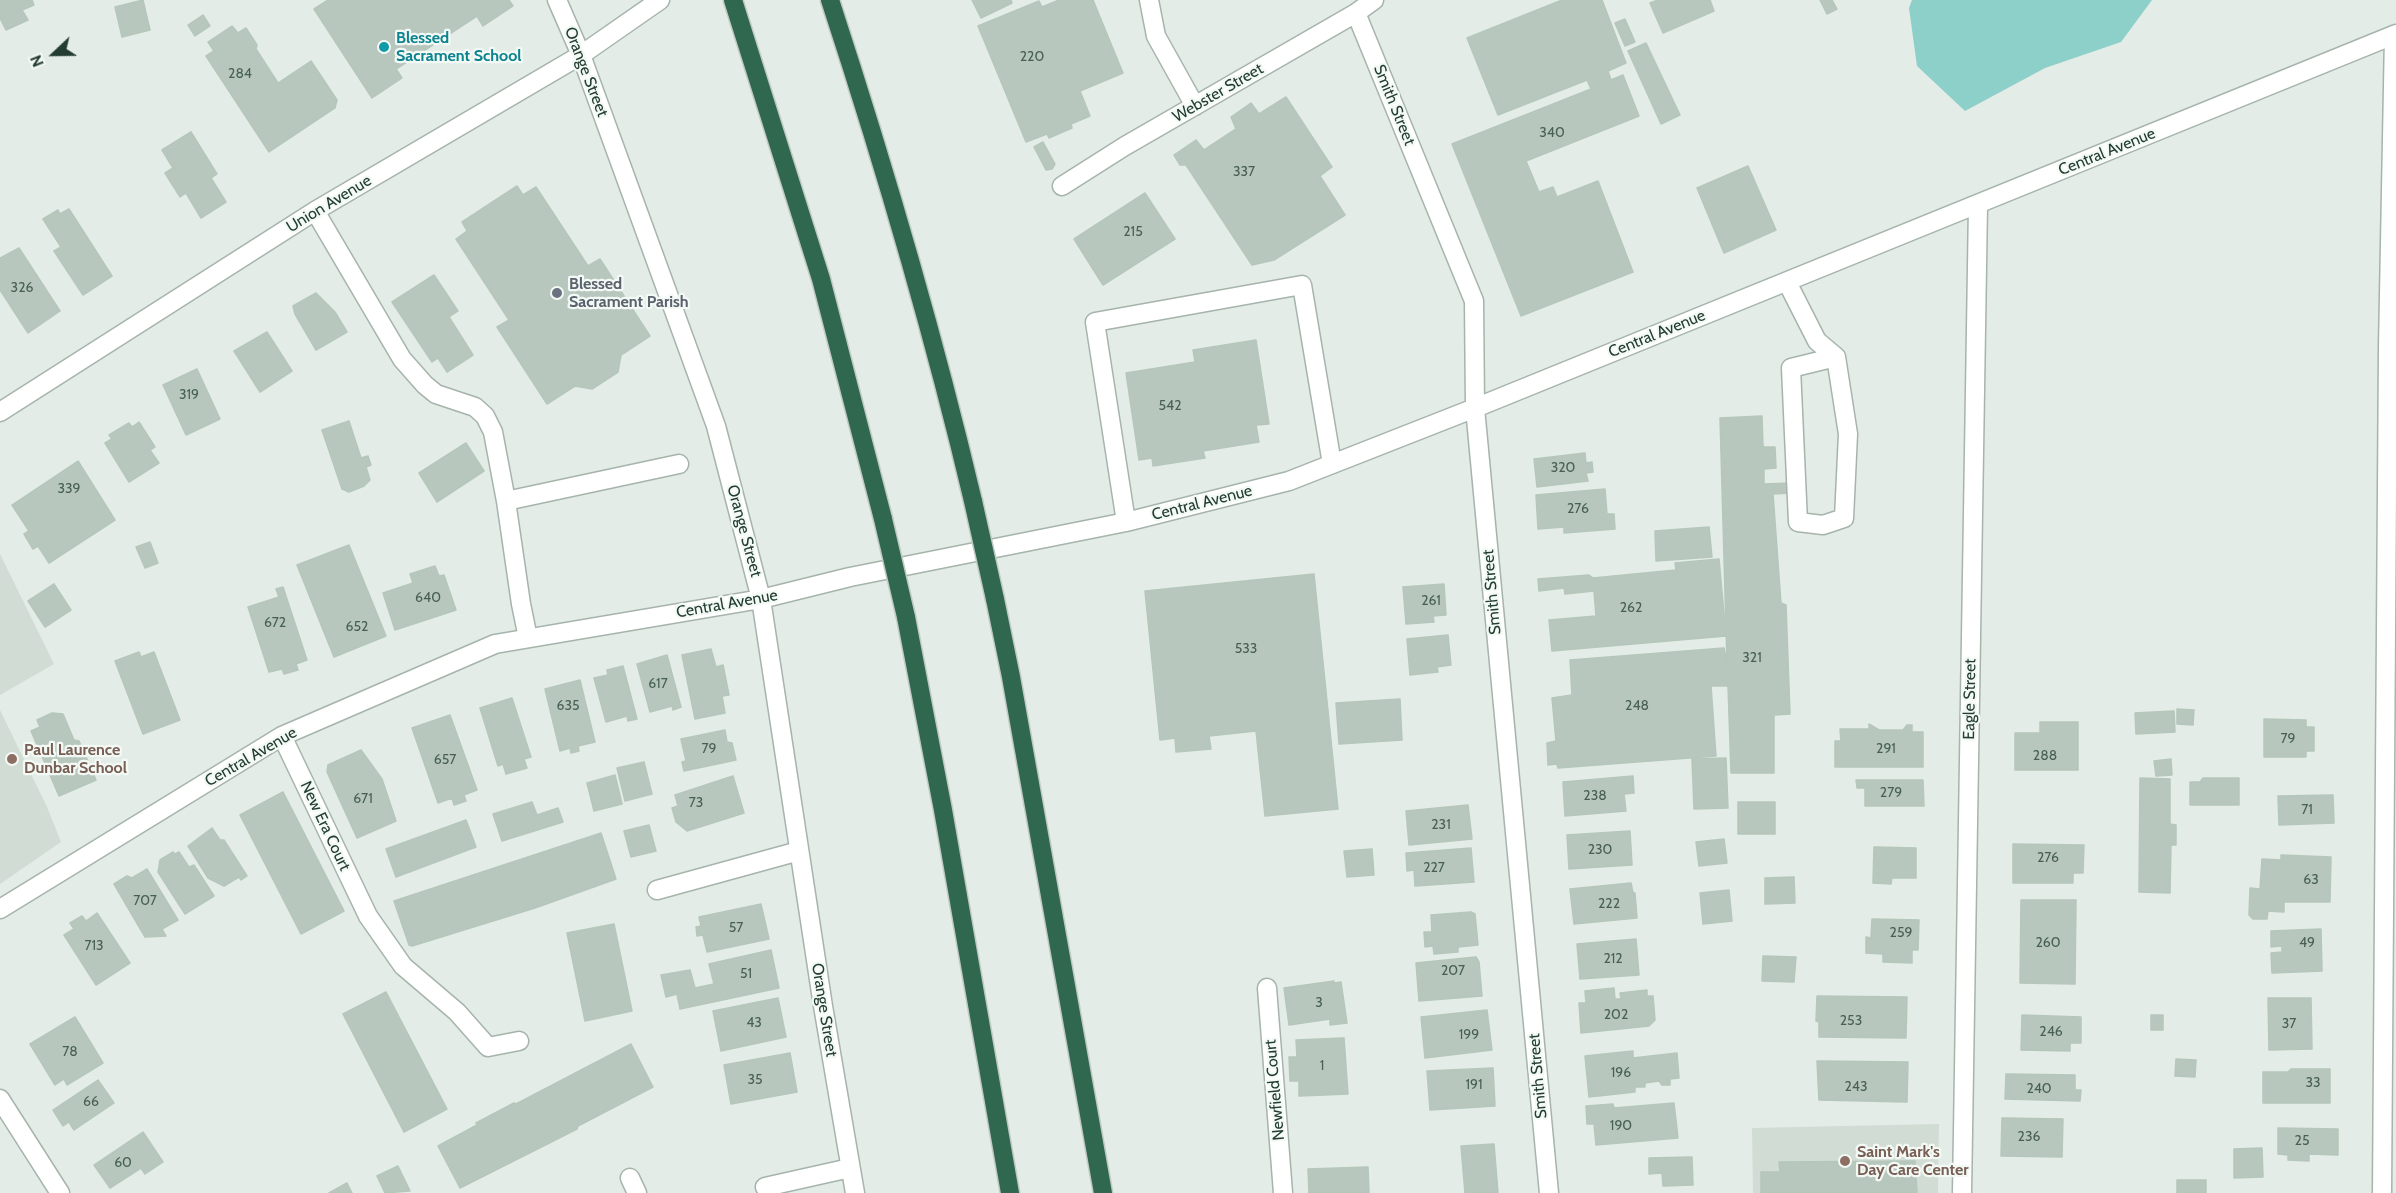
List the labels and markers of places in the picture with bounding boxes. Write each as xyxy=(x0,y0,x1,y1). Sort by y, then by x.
place label: Blessed Sacrament School xyxy=(396,28,521,66)
marker: Blessed Sacrament School xyxy=(377,40,391,54)
place label: Blessed Sacrament Parish xyxy=(569,274,689,312)
marker: Blessed Sacrament Parish xyxy=(550,286,564,300)
place label: Paul Laurence Dunbar School xyxy=(24,740,127,778)
marker: Paul Laurence Dunbar School xyxy=(5,752,19,766)
place label: Saint Mark's Day Care Center xyxy=(1857,1142,1968,1180)
marker: Saint Mark's Day Care Center xyxy=(1838,1154,1852,1168)

